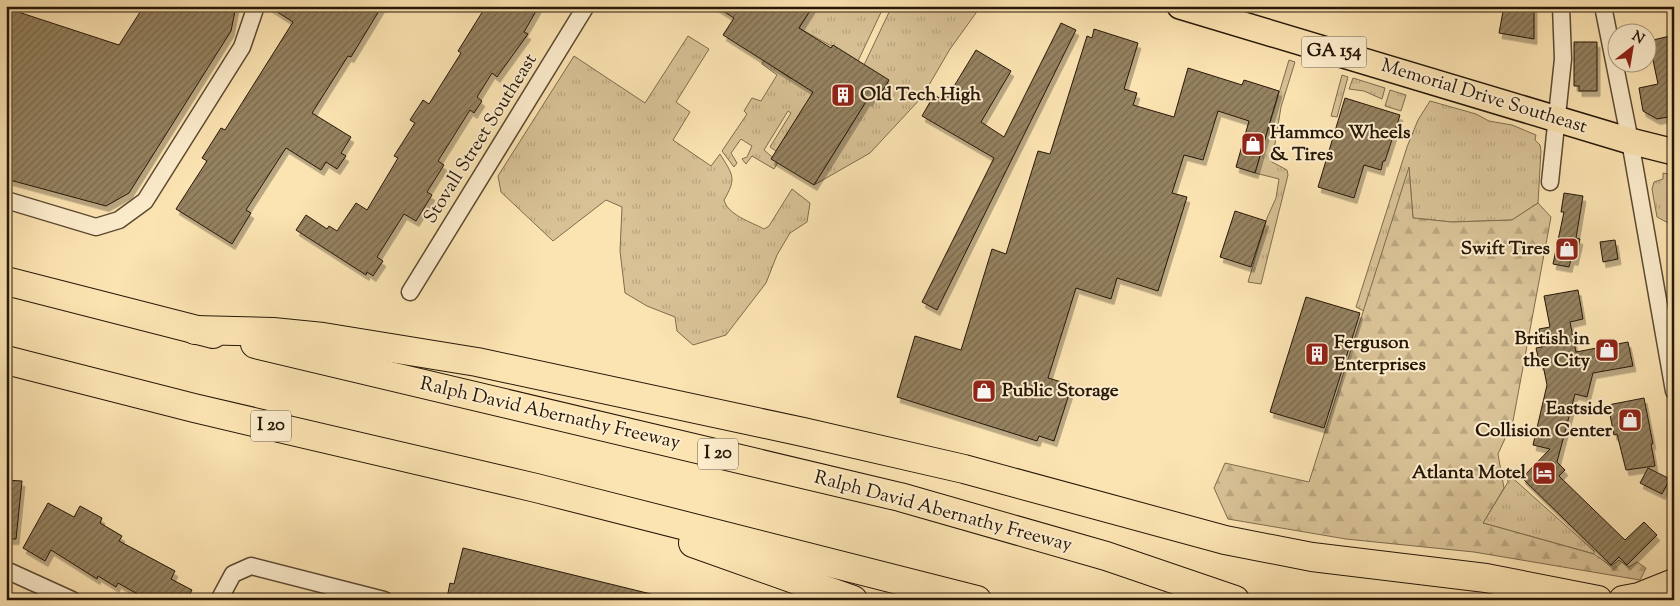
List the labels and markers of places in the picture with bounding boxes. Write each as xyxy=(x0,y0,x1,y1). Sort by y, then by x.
building icon: Old Tech High xyxy=(830,82,856,108)
place label: Old Tech High xyxy=(860,82,982,109)
place label: Hammco Wheels & Tires xyxy=(1270,120,1411,169)
shop icon: Hammco Wheels & Tires xyxy=(1240,131,1266,157)
place label: Swift Tires xyxy=(1461,236,1551,263)
shop icon: Swift Tires xyxy=(1554,236,1580,262)
place label: British in the City xyxy=(1514,326,1591,375)
place label: Ferguson Enterprises xyxy=(1334,330,1426,379)
shop icon: British in the City xyxy=(1594,337,1620,363)
building icon: Ferguson Enterprises xyxy=(1304,341,1330,367)
shop icon: Public Storage xyxy=(971,378,997,404)
place label: Public Storage xyxy=(1002,378,1119,405)
place label: Eastside Collision Center xyxy=(1475,396,1613,445)
shop icon: Eastside Collision Center xyxy=(1617,407,1643,433)
place label: Atlanta Motel xyxy=(1412,460,1527,487)
hotel icon: Atlanta Motel xyxy=(1531,460,1557,486)

